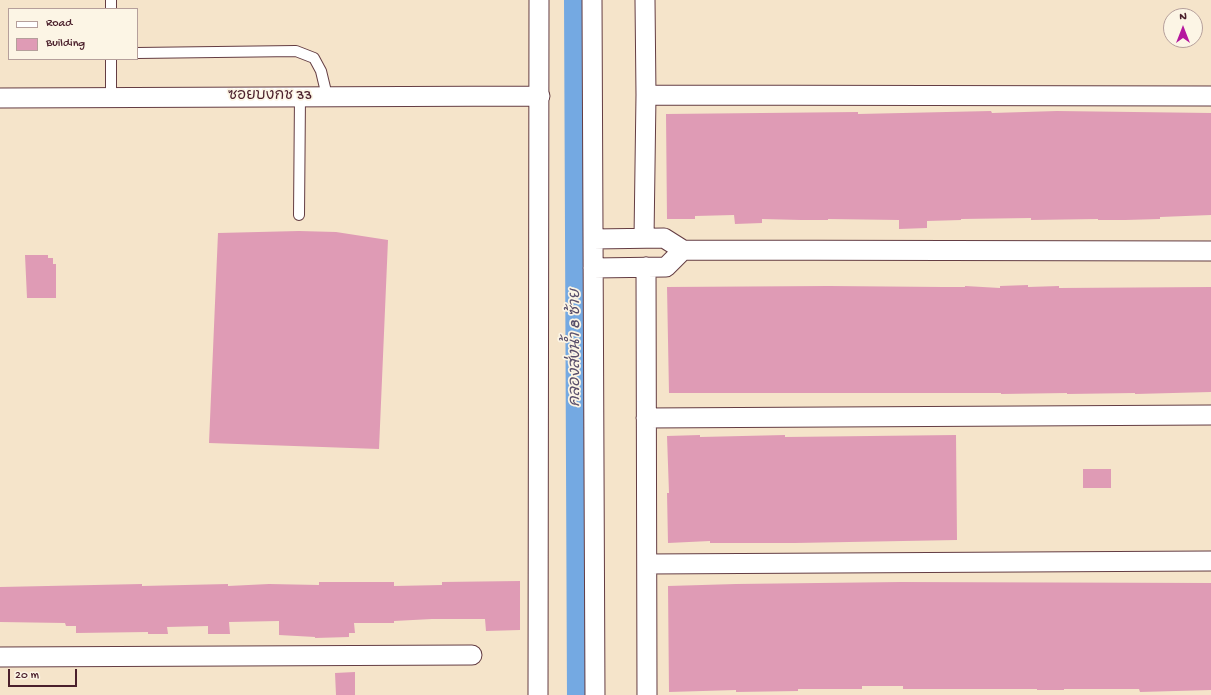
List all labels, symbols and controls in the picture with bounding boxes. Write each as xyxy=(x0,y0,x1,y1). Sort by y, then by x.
legend xyxy=(8,8,138,60)
north arrow xyxy=(1163,8,1203,48)
text: N xyxy=(1179,11,1187,23)
text: Road xyxy=(46,17,72,31)
text: Building xyxy=(46,37,85,51)
street label: ซอยบงกช 33 xyxy=(228,88,312,106)
water label: คลองส่งน้ำ 8 ซ้าย xyxy=(567,289,587,407)
scale bar xyxy=(10,661,79,687)
text: 20 m xyxy=(15,669,39,683)

